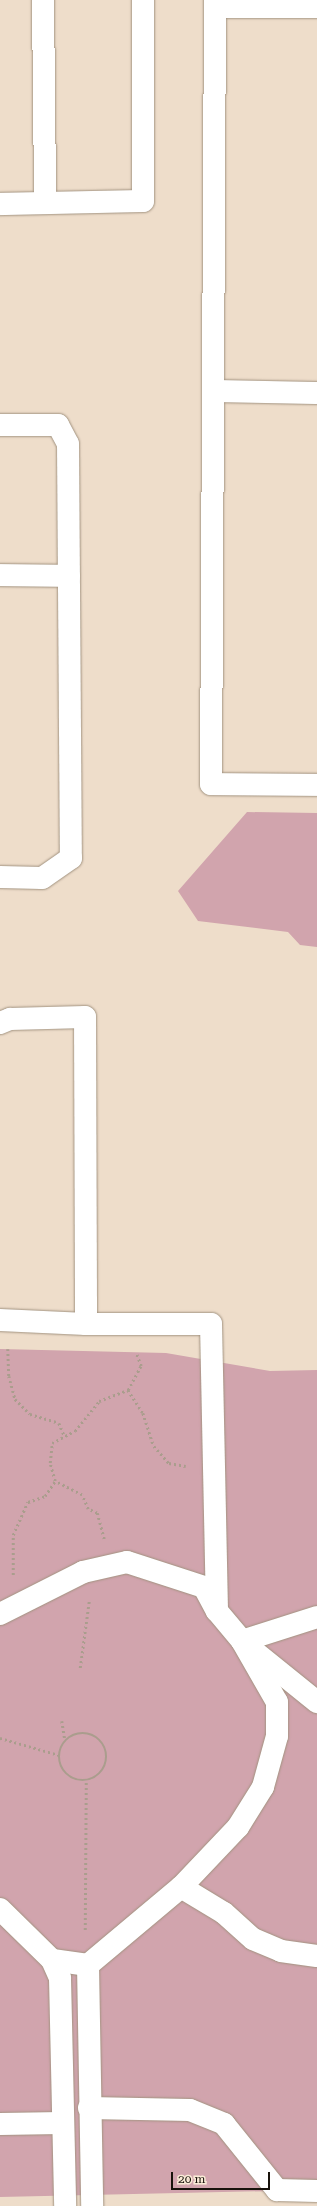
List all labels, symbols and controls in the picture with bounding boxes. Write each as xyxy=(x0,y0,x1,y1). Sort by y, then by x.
scale bar xyxy=(173,2164,272,2190)
text: 20 m xyxy=(178,2172,205,2186)

